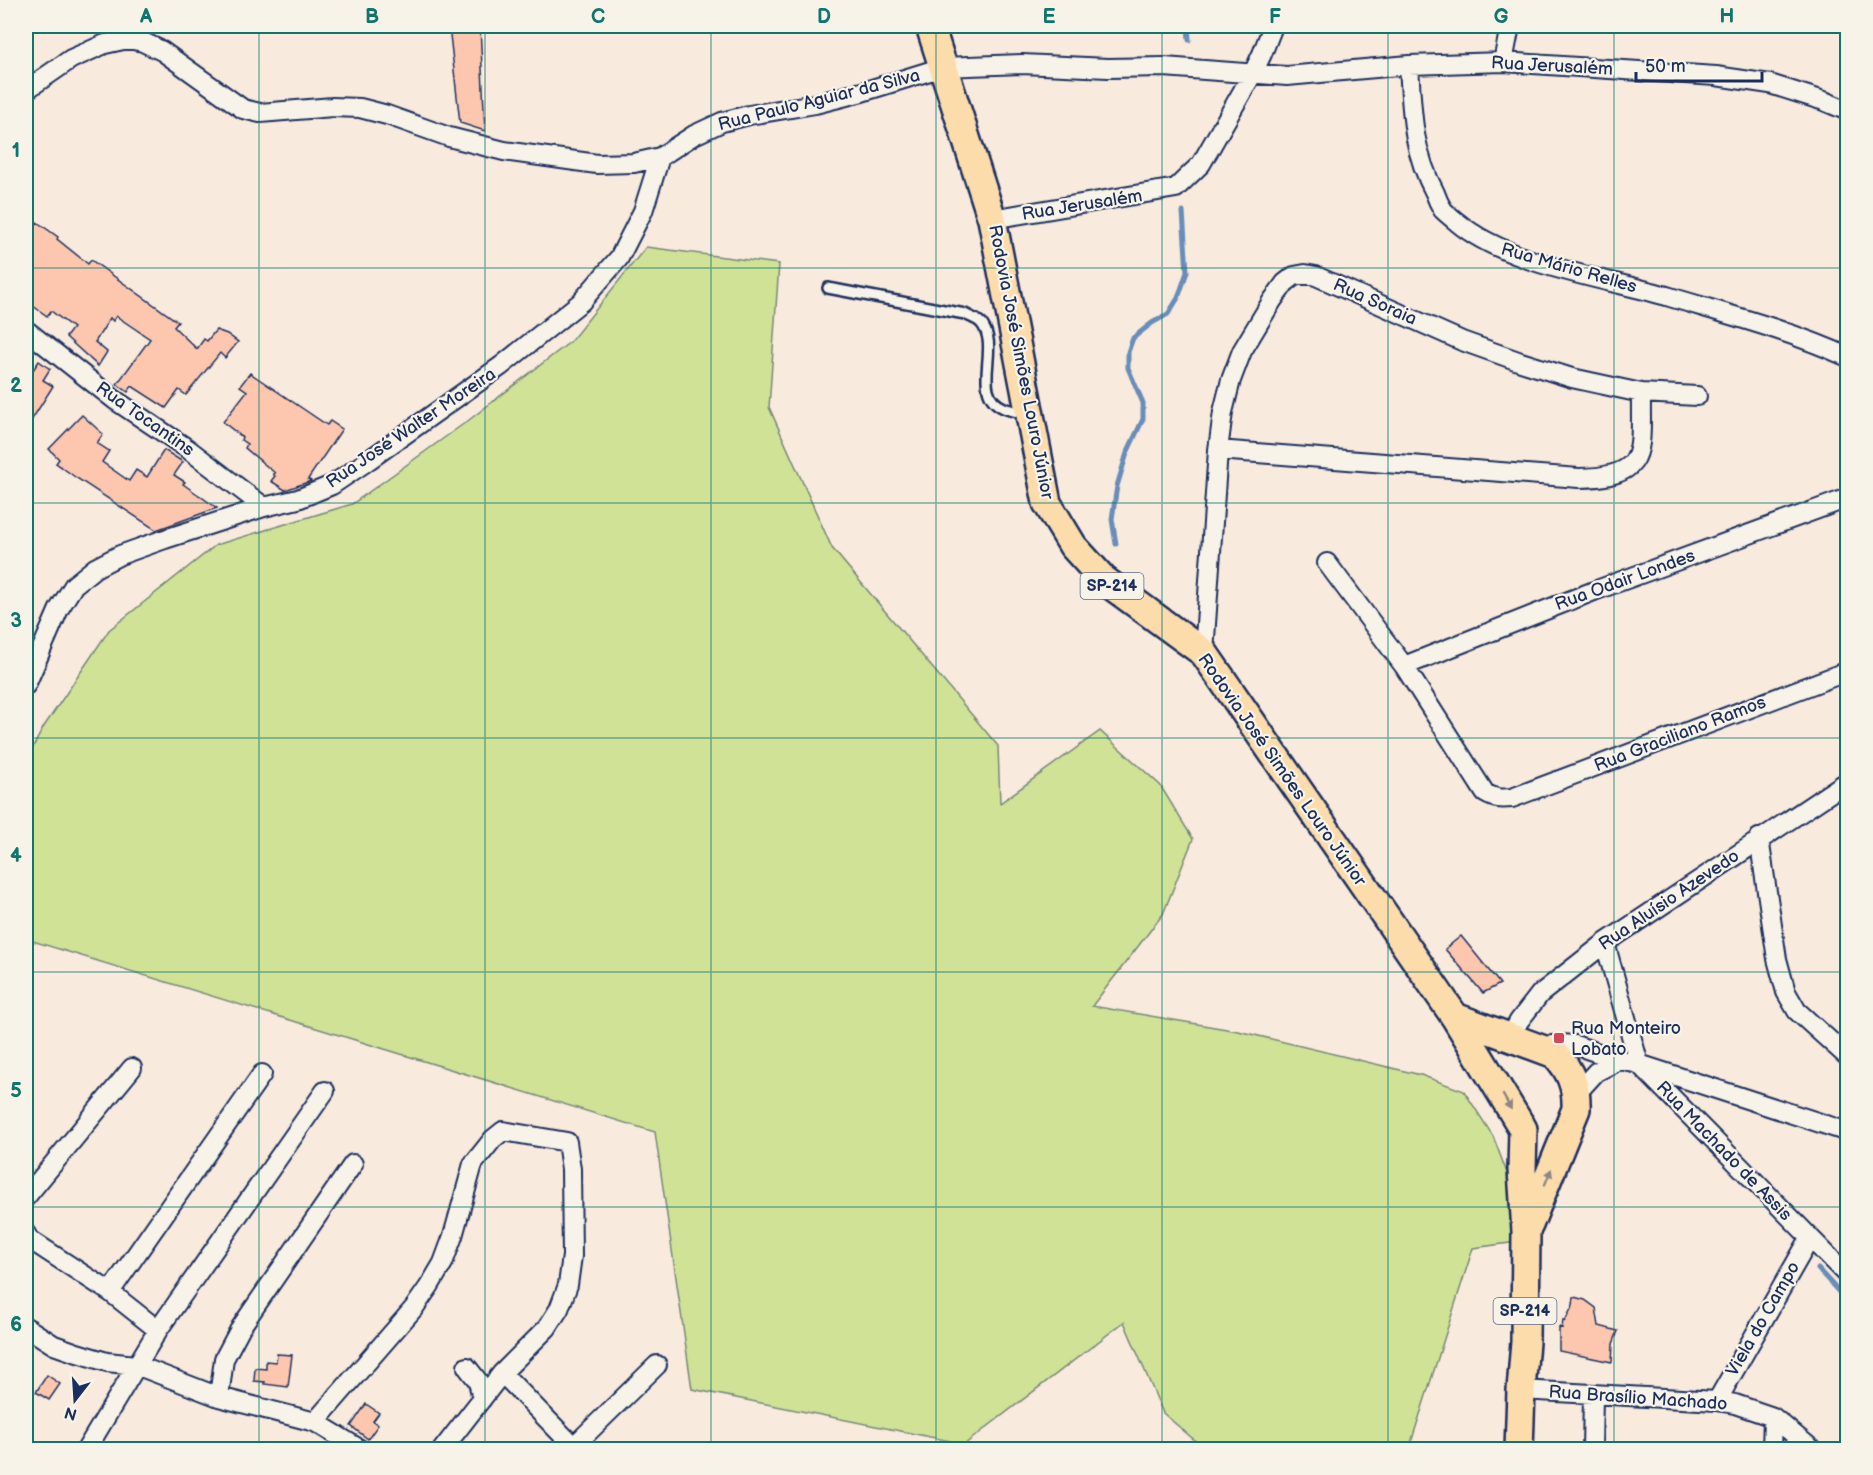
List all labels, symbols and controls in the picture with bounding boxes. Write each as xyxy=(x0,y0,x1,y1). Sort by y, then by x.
text: A xyxy=(139,5,153,29)
text: B xyxy=(365,5,379,29)
text: C xyxy=(591,5,605,29)
text: D xyxy=(817,5,831,29)
text: E xyxy=(1043,5,1056,29)
text: F xyxy=(1269,5,1281,29)
text: G xyxy=(1494,5,1509,29)
text: H xyxy=(1720,5,1734,29)
scale bar xyxy=(1636,45,1762,83)
street label: Rua Jerusalém xyxy=(1491,52,1613,80)
text: 50 m xyxy=(1645,56,1686,77)
street label: Rua Paulo Aguiar da Silva xyxy=(716,65,922,135)
text: 1 xyxy=(12,139,20,163)
street label: Rua Jerusalém xyxy=(1020,185,1144,225)
street label: Rodovia José Simões Louro Júnior xyxy=(984,223,1058,501)
street label: Rua Mário Relles xyxy=(1499,239,1639,297)
street label: Rua Soraia xyxy=(1330,274,1420,330)
street label: Rua José Walter Moreira xyxy=(322,363,500,493)
text: 2 xyxy=(10,374,22,398)
street label: Rua Tocantins xyxy=(92,377,198,461)
street label: Rua Odair Londes xyxy=(1552,545,1698,615)
road number: SP-214 xyxy=(1080,573,1144,599)
text: 3 xyxy=(10,609,22,633)
street label: Rodovia José Simões Louro Júnior xyxy=(1193,650,1371,891)
street label: Rua Graciliano Ramos xyxy=(1591,692,1769,776)
text: 4 xyxy=(10,844,22,868)
street label: Rua Aluísio Azevedo xyxy=(1595,845,1743,955)
place label: Rua Monteiro Lobato xyxy=(1571,1018,1681,1060)
marker: Rua Monteiro Lobato xyxy=(1552,1031,1566,1045)
street label: Rua Machado de Assis xyxy=(1652,1077,1796,1225)
text: 5 xyxy=(10,1079,22,1103)
one-way arrow xyxy=(1502,1094,1513,1110)
one-way arrow xyxy=(1543,1168,1553,1186)
street label: Viela do Campo xyxy=(1722,1258,1804,1380)
road number: SP-214 xyxy=(1494,1298,1556,1324)
text: 6 xyxy=(10,1313,22,1337)
north arrow xyxy=(45,1370,105,1430)
street label: Rua Brasílio Machado xyxy=(1548,1381,1728,1415)
text: N xyxy=(63,1402,80,1424)

